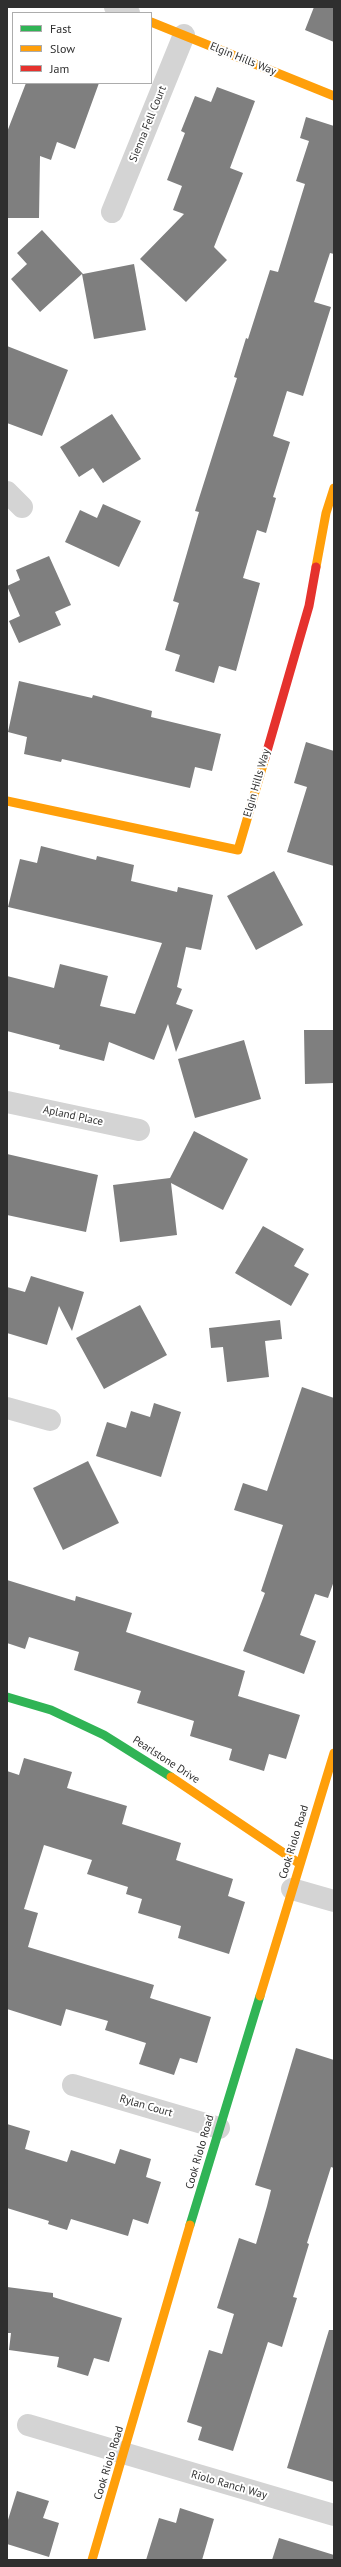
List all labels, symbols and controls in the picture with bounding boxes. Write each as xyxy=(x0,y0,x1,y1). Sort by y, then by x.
legend xyxy=(12,12,152,84)
text: Fast xyxy=(50,21,71,36)
street label: Elgin Hills Way xyxy=(208,40,278,78)
text: Slow xyxy=(50,41,75,56)
text: Jam xyxy=(50,61,69,76)
street label: Sienna Fell Court xyxy=(127,84,169,164)
street label: Elgin Hills Way xyxy=(241,747,273,819)
street label: Apland Place xyxy=(42,1103,104,1129)
street label: Pearlstone Drive xyxy=(130,1733,202,1787)
street label: Cook Riolo Road xyxy=(276,1803,312,1881)
street label: Rylan Court xyxy=(118,2092,174,2120)
street label: Cook Riolo Road xyxy=(183,2113,217,2191)
street label: Cook Riolo Road xyxy=(91,2424,127,2502)
street label: Riolo Ranch Way xyxy=(189,2468,269,2502)

